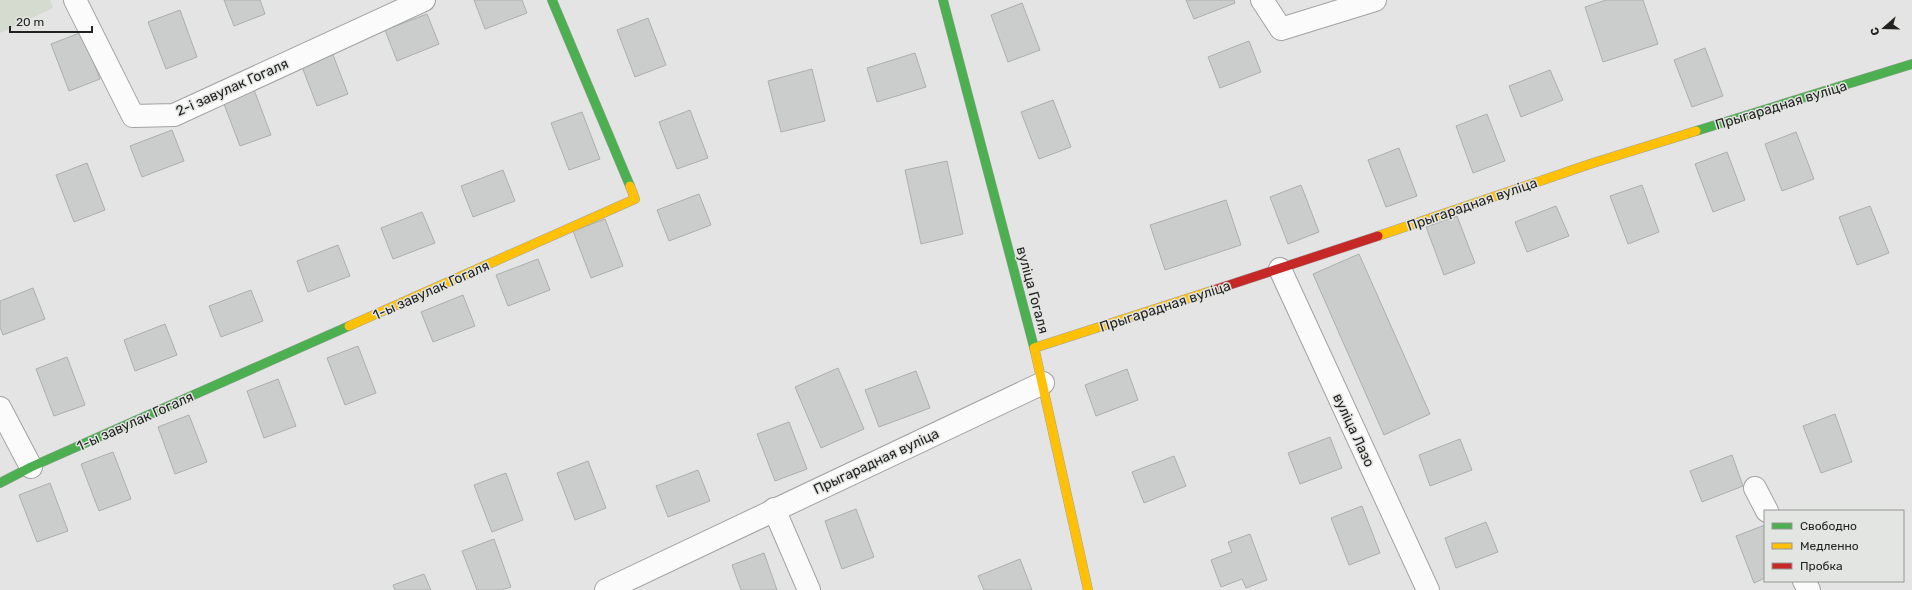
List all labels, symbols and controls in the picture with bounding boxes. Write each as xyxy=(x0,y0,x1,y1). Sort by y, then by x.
scale bar xyxy=(10,8,92,34)
north arrow xyxy=(1864,8,1904,48)
text: 20 m xyxy=(16,15,44,29)
text: С xyxy=(1868,25,1883,37)
street label: 2-і завулак Гогаля xyxy=(173,55,291,120)
street label: Прыгарадная вуліца xyxy=(1713,77,1849,134)
street label: Прыгарадная вуліца xyxy=(1405,174,1540,235)
street label: вуліца Гогаля xyxy=(1013,245,1052,336)
street label: 1-ы завулак Гогаля xyxy=(370,257,492,324)
street label: Прыгарадная вуліца xyxy=(1097,277,1233,336)
street label: 1-ы завулак Гогаля xyxy=(74,388,196,455)
street label: вуліца Лазо xyxy=(1329,391,1378,470)
street label: Прыгарадная вуліца xyxy=(811,425,942,498)
legend xyxy=(1764,510,1904,582)
text: Свободно xyxy=(1800,519,1857,533)
text: Медленно xyxy=(1800,539,1859,553)
text: Пробка xyxy=(1800,559,1843,573)

